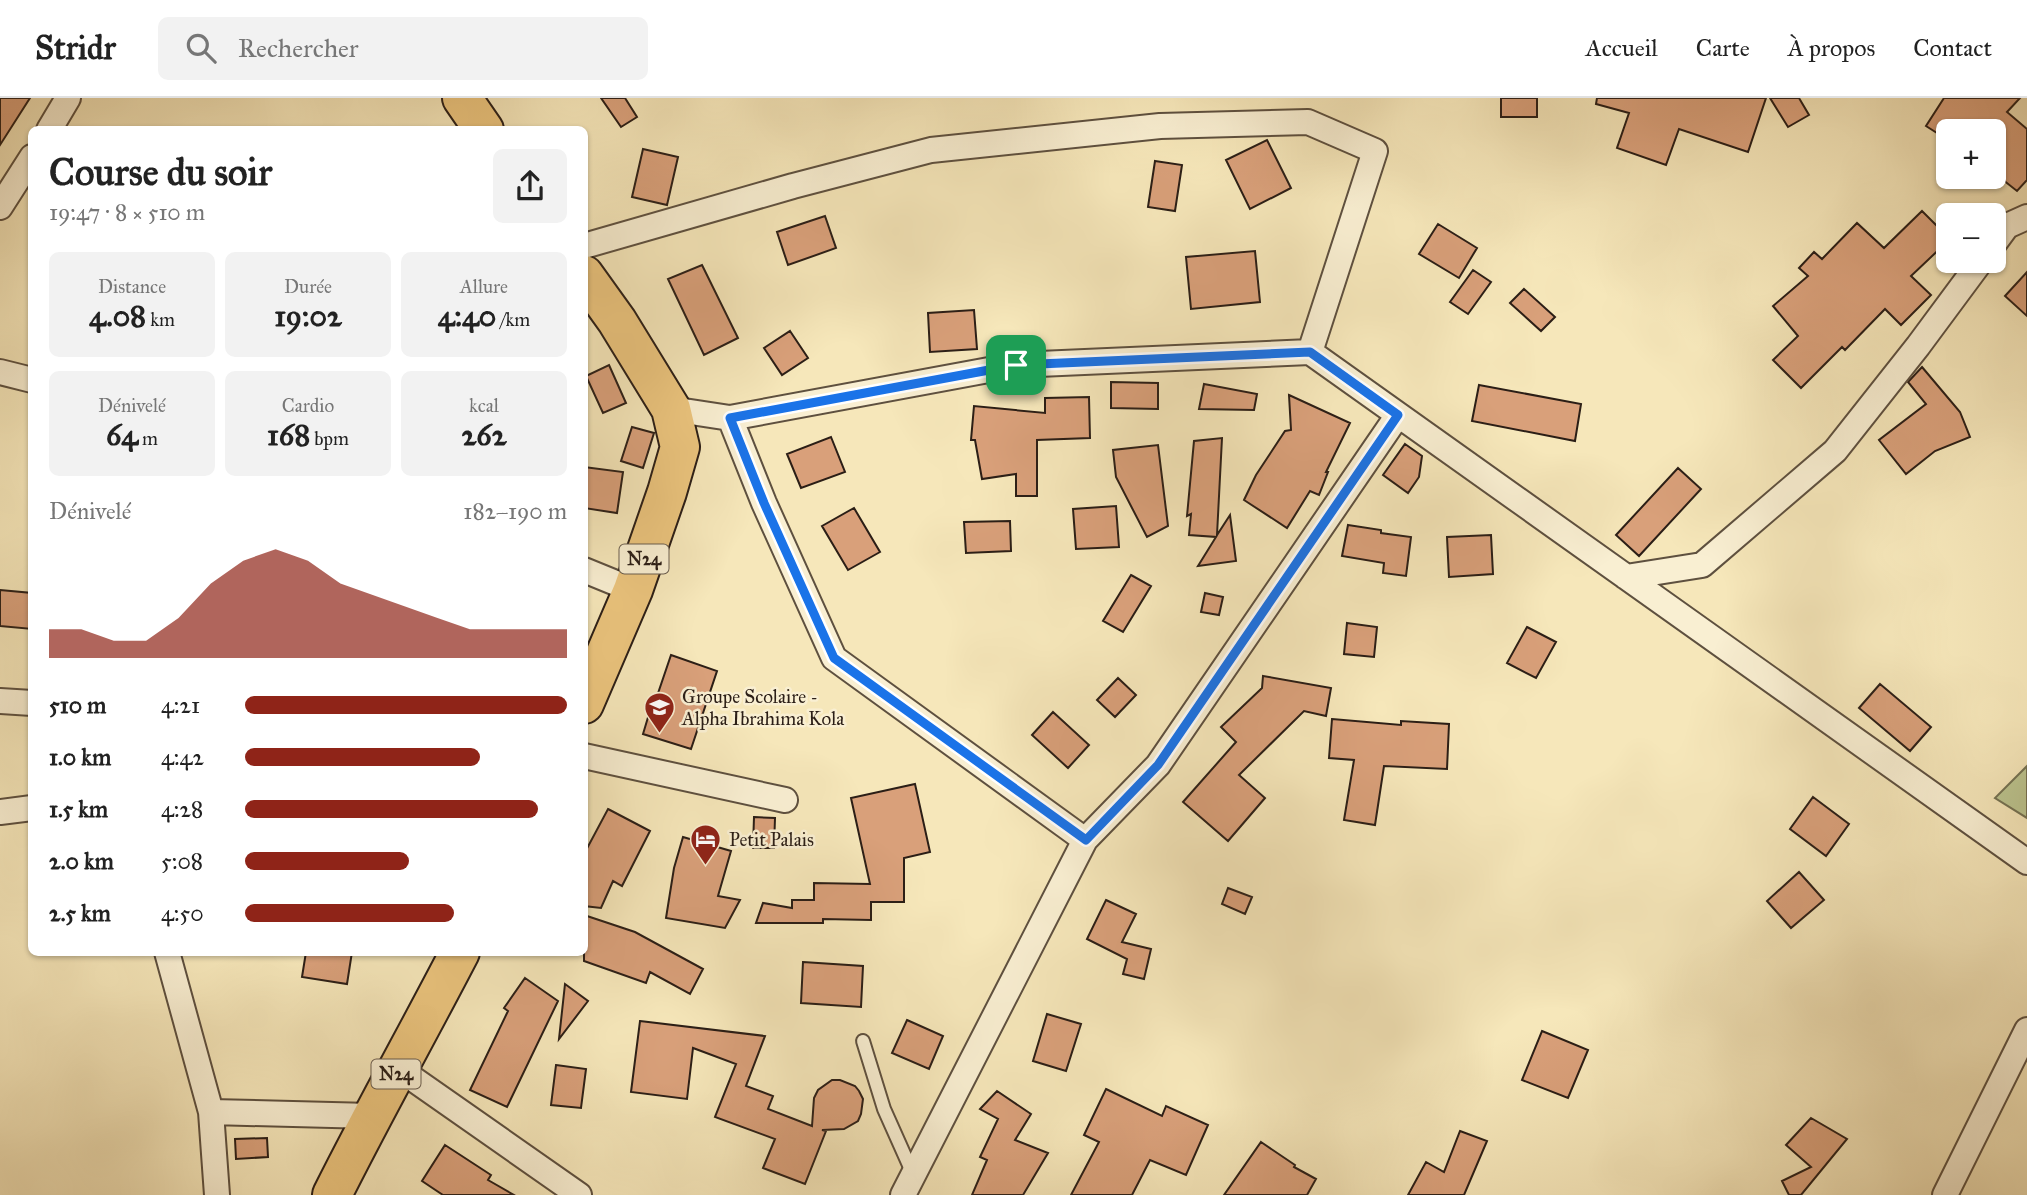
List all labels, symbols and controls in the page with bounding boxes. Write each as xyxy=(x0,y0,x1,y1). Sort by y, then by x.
search box xyxy=(158,17,648,80)
text: Stridr xyxy=(35,28,116,68)
icon: search xyxy=(182,29,220,67)
text: Rechercher xyxy=(238,32,359,64)
text: Accueil xyxy=(1586,33,1658,63)
text: Carte xyxy=(1696,33,1750,63)
text: À propos xyxy=(1788,33,1875,63)
text: Contact xyxy=(1913,33,1992,63)
map controls xyxy=(1936,119,2006,273)
button: + xyxy=(1936,119,2006,189)
text: Course du soir xyxy=(49,149,272,195)
button: share xyxy=(493,149,567,223)
text: 19:47 · 8 × 510 m xyxy=(49,198,205,226)
button: − xyxy=(1936,203,2006,273)
text: Distance xyxy=(98,275,166,298)
text: Durée xyxy=(284,275,332,298)
text: Allure xyxy=(460,275,508,298)
text: 4.08 xyxy=(89,298,146,334)
text: 19:02 xyxy=(274,298,342,334)
text: 4:40 xyxy=(438,298,496,334)
text: km xyxy=(146,308,175,331)
text: /km xyxy=(496,308,530,331)
pin xyxy=(986,335,1046,395)
icon: arrive xyxy=(997,346,1035,384)
text: Dénivelé xyxy=(98,394,166,417)
text: Cardio xyxy=(282,394,334,417)
text: kcal xyxy=(469,394,499,417)
text: 64 xyxy=(106,417,138,453)
text: 168 xyxy=(267,417,310,453)
text: 262 xyxy=(462,417,506,453)
text: m xyxy=(138,427,158,450)
text: bpm xyxy=(310,427,349,450)
text: Dénivelé xyxy=(49,497,131,525)
text: 182–190 m xyxy=(463,497,567,525)
road number: N24 xyxy=(620,545,668,574)
place label: Groupe Scolaire - Alpha Ibrahima Kola xyxy=(681,685,845,730)
school or university icon: Groupe Scolaire - Alpha Ibrahima Kola xyxy=(642,690,676,734)
text: 510 m xyxy=(49,691,106,719)
text: 4:21 xyxy=(161,691,200,719)
text: 1.0 km xyxy=(49,743,111,771)
text: 4:42 xyxy=(161,743,204,771)
text: 1.5 km xyxy=(49,795,108,823)
text: 4:28 xyxy=(161,795,203,823)
hotel icon: Petit Palais xyxy=(689,822,723,866)
place label: Petit Palais xyxy=(729,828,814,851)
text: 2.0 km xyxy=(49,847,114,875)
text: 5:08 xyxy=(161,847,203,875)
text: 2.5 km xyxy=(49,899,111,927)
text: 4:50 xyxy=(161,899,204,927)
road number: N24 xyxy=(372,1059,420,1088)

